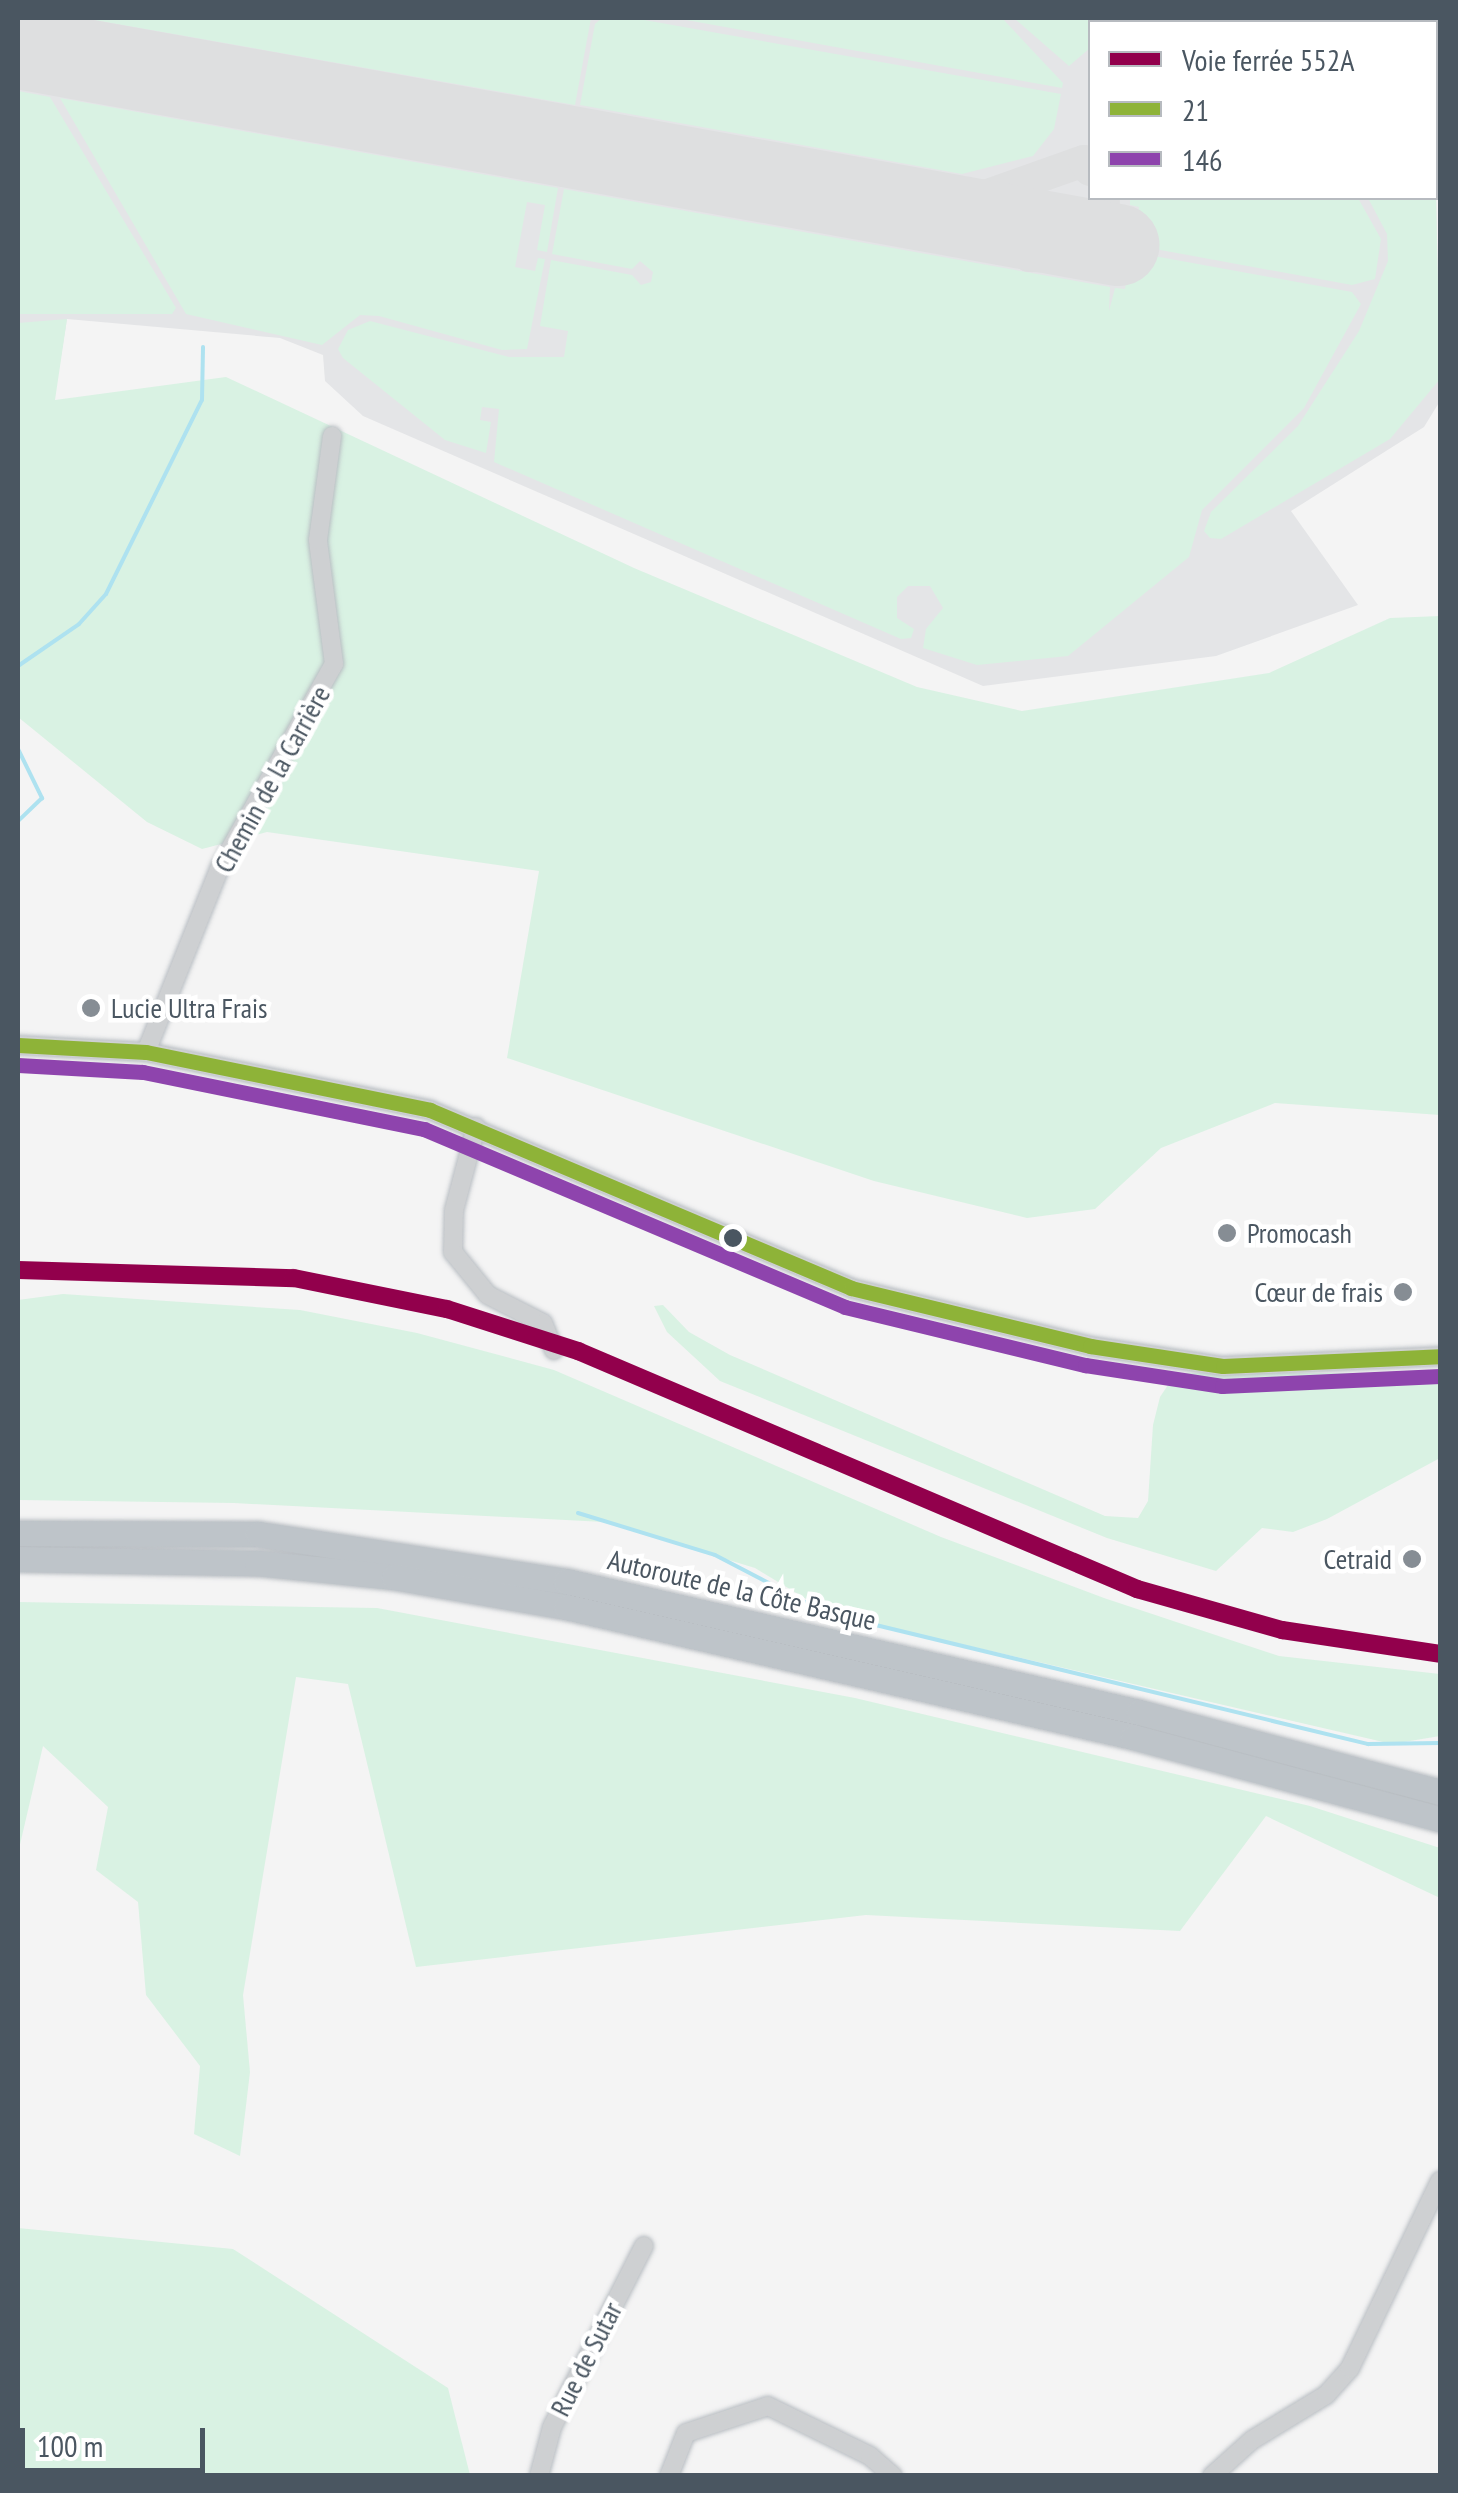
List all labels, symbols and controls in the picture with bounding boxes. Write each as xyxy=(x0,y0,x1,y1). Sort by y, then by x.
legend xyxy=(1088,20,1438,200)
text: Voie ferrée 552A xyxy=(1182,40,1355,79)
text: 21 xyxy=(1182,90,1209,129)
text: 146 xyxy=(1182,140,1223,179)
street label: Chemin de la Carrière xyxy=(207,680,337,878)
place label: Lucie Ultra Frais xyxy=(111,991,268,1025)
marker: Lucie Ultra Frais xyxy=(80,997,102,1019)
place label: Promocash xyxy=(1247,1216,1352,1250)
marker: Promocash xyxy=(1216,1222,1238,1244)
unlabelled marker xyxy=(723,1228,743,1248)
place label: Cœur de frais xyxy=(1255,1275,1383,1309)
marker: Cœur de frais xyxy=(1392,1281,1414,1303)
place label: Cetraid xyxy=(1324,1542,1392,1576)
street label: Autoroute de la Côte Basque xyxy=(605,1543,879,1637)
marker: Cetraid xyxy=(1401,1548,1423,1570)
street label: Rue de Sutar xyxy=(543,2296,629,2422)
scale bar xyxy=(25,2408,210,2470)
text: 100 m xyxy=(37,2426,103,2465)

